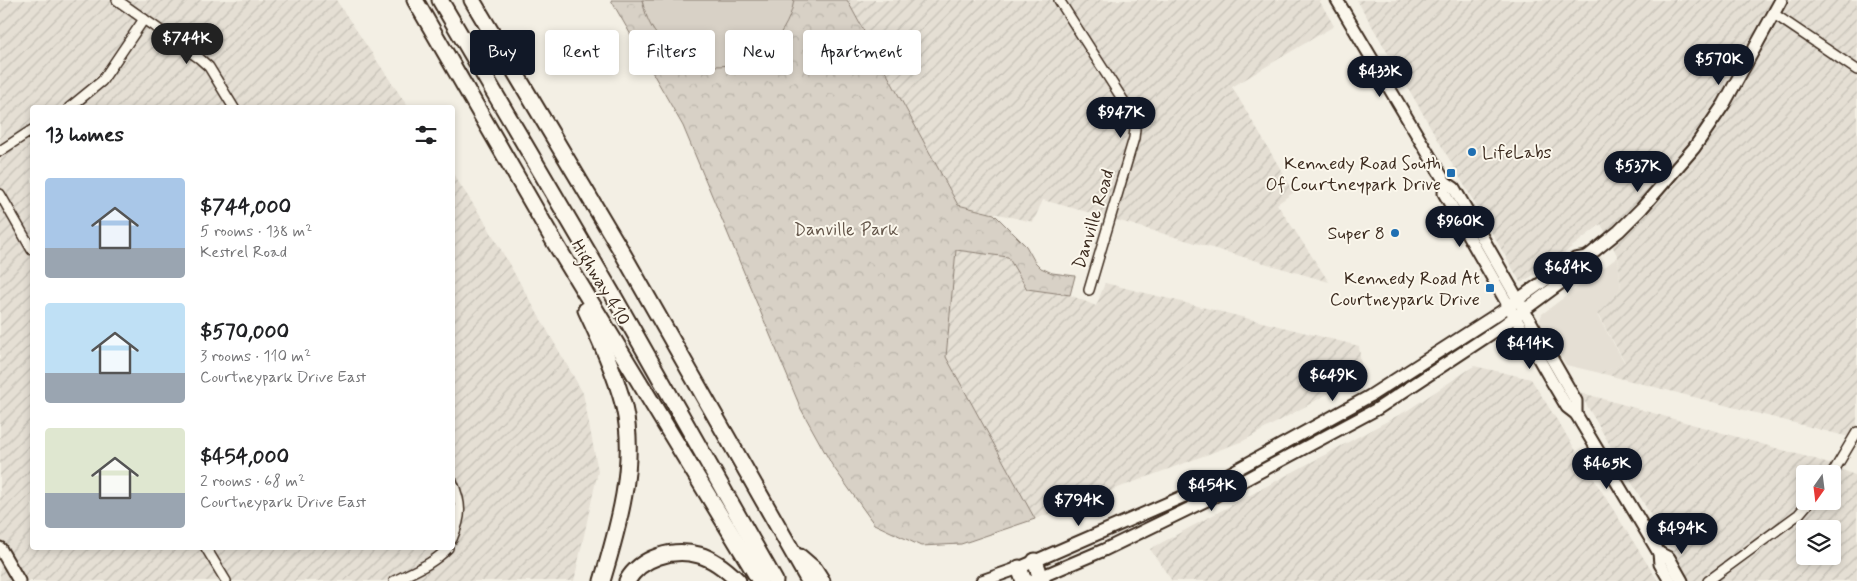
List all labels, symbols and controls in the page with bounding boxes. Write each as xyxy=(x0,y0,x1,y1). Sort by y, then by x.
pin: $744K xyxy=(152,22,222,65)
text: $744K xyxy=(162,28,212,49)
chip: Buy xyxy=(470,30,535,75)
chip: Rent xyxy=(545,30,619,75)
chip: Filters xyxy=(629,30,715,75)
chip: New xyxy=(725,30,793,75)
chip: Apartment xyxy=(803,30,921,75)
pin: $570K xyxy=(1684,44,1754,86)
text: $570K xyxy=(1695,49,1743,70)
pin: $433K xyxy=(1345,56,1415,98)
text: $433K xyxy=(1358,61,1402,82)
pin: $947K xyxy=(1086,96,1156,139)
text: $947K xyxy=(1097,102,1145,123)
text: 13 homes xyxy=(45,121,124,149)
icon: filters xyxy=(412,121,440,149)
place label: LifeLabs xyxy=(1482,141,1552,165)
marker: LifeLabs xyxy=(1466,146,1478,158)
pin: $537K xyxy=(1603,150,1673,193)
place label: Kennedy Road South Of Courtneypark Drive xyxy=(1266,152,1441,197)
text: $537K xyxy=(1615,156,1661,177)
street label: Danville Road xyxy=(1067,167,1120,272)
marker: Kennedy Road South Of Courtneypark Drive xyxy=(1445,167,1457,179)
text: $744,000 xyxy=(200,193,291,221)
icon: home xyxy=(85,198,145,258)
pin: $960K xyxy=(1425,206,1495,248)
text: $960K xyxy=(1436,211,1484,232)
park label: Danville Park xyxy=(794,218,898,242)
text: 5 rooms · 138 m² xyxy=(200,221,312,242)
place label: Super 8 xyxy=(1327,222,1385,246)
marker: Super 8 xyxy=(1389,227,1401,239)
street label: Highway 410 xyxy=(563,235,635,331)
text: Kestrel Road xyxy=(200,242,287,263)
pin: $684K xyxy=(1533,252,1603,294)
text: $684K xyxy=(1544,257,1592,278)
place label: Kennedy Road At Courtneypark Drive xyxy=(1330,267,1480,312)
marker: Kennedy Road At Courtneypark Drive xyxy=(1484,282,1496,294)
text: $570,000 xyxy=(200,318,289,346)
icon: home xyxy=(85,323,145,383)
pin: $414K xyxy=(1495,328,1565,370)
text: $414K xyxy=(1507,333,1553,354)
text: 3 rooms · 110 m² xyxy=(200,346,311,367)
pin: $649K xyxy=(1298,360,1368,402)
text: $649K xyxy=(1309,365,1357,386)
text: Courtneypark Drive East xyxy=(200,367,366,388)
text: $454,000 xyxy=(200,443,289,471)
icon: home xyxy=(85,448,145,508)
pin: $465K xyxy=(1572,448,1642,490)
text: $465K xyxy=(1583,453,1631,474)
north arrow xyxy=(1796,465,1841,510)
map controls xyxy=(1796,465,1841,565)
pin: $454K xyxy=(1177,470,1247,512)
text: 2 rooms · 68 m² xyxy=(200,471,305,492)
text: $454K xyxy=(1188,475,1236,496)
pin: $794K xyxy=(1044,484,1114,527)
text: $794K xyxy=(1054,490,1104,511)
text: Courtneypark Drive East xyxy=(200,492,366,513)
pin: $494K xyxy=(1647,512,1717,555)
text: $494K xyxy=(1658,518,1706,539)
button: layers xyxy=(1796,520,1841,565)

